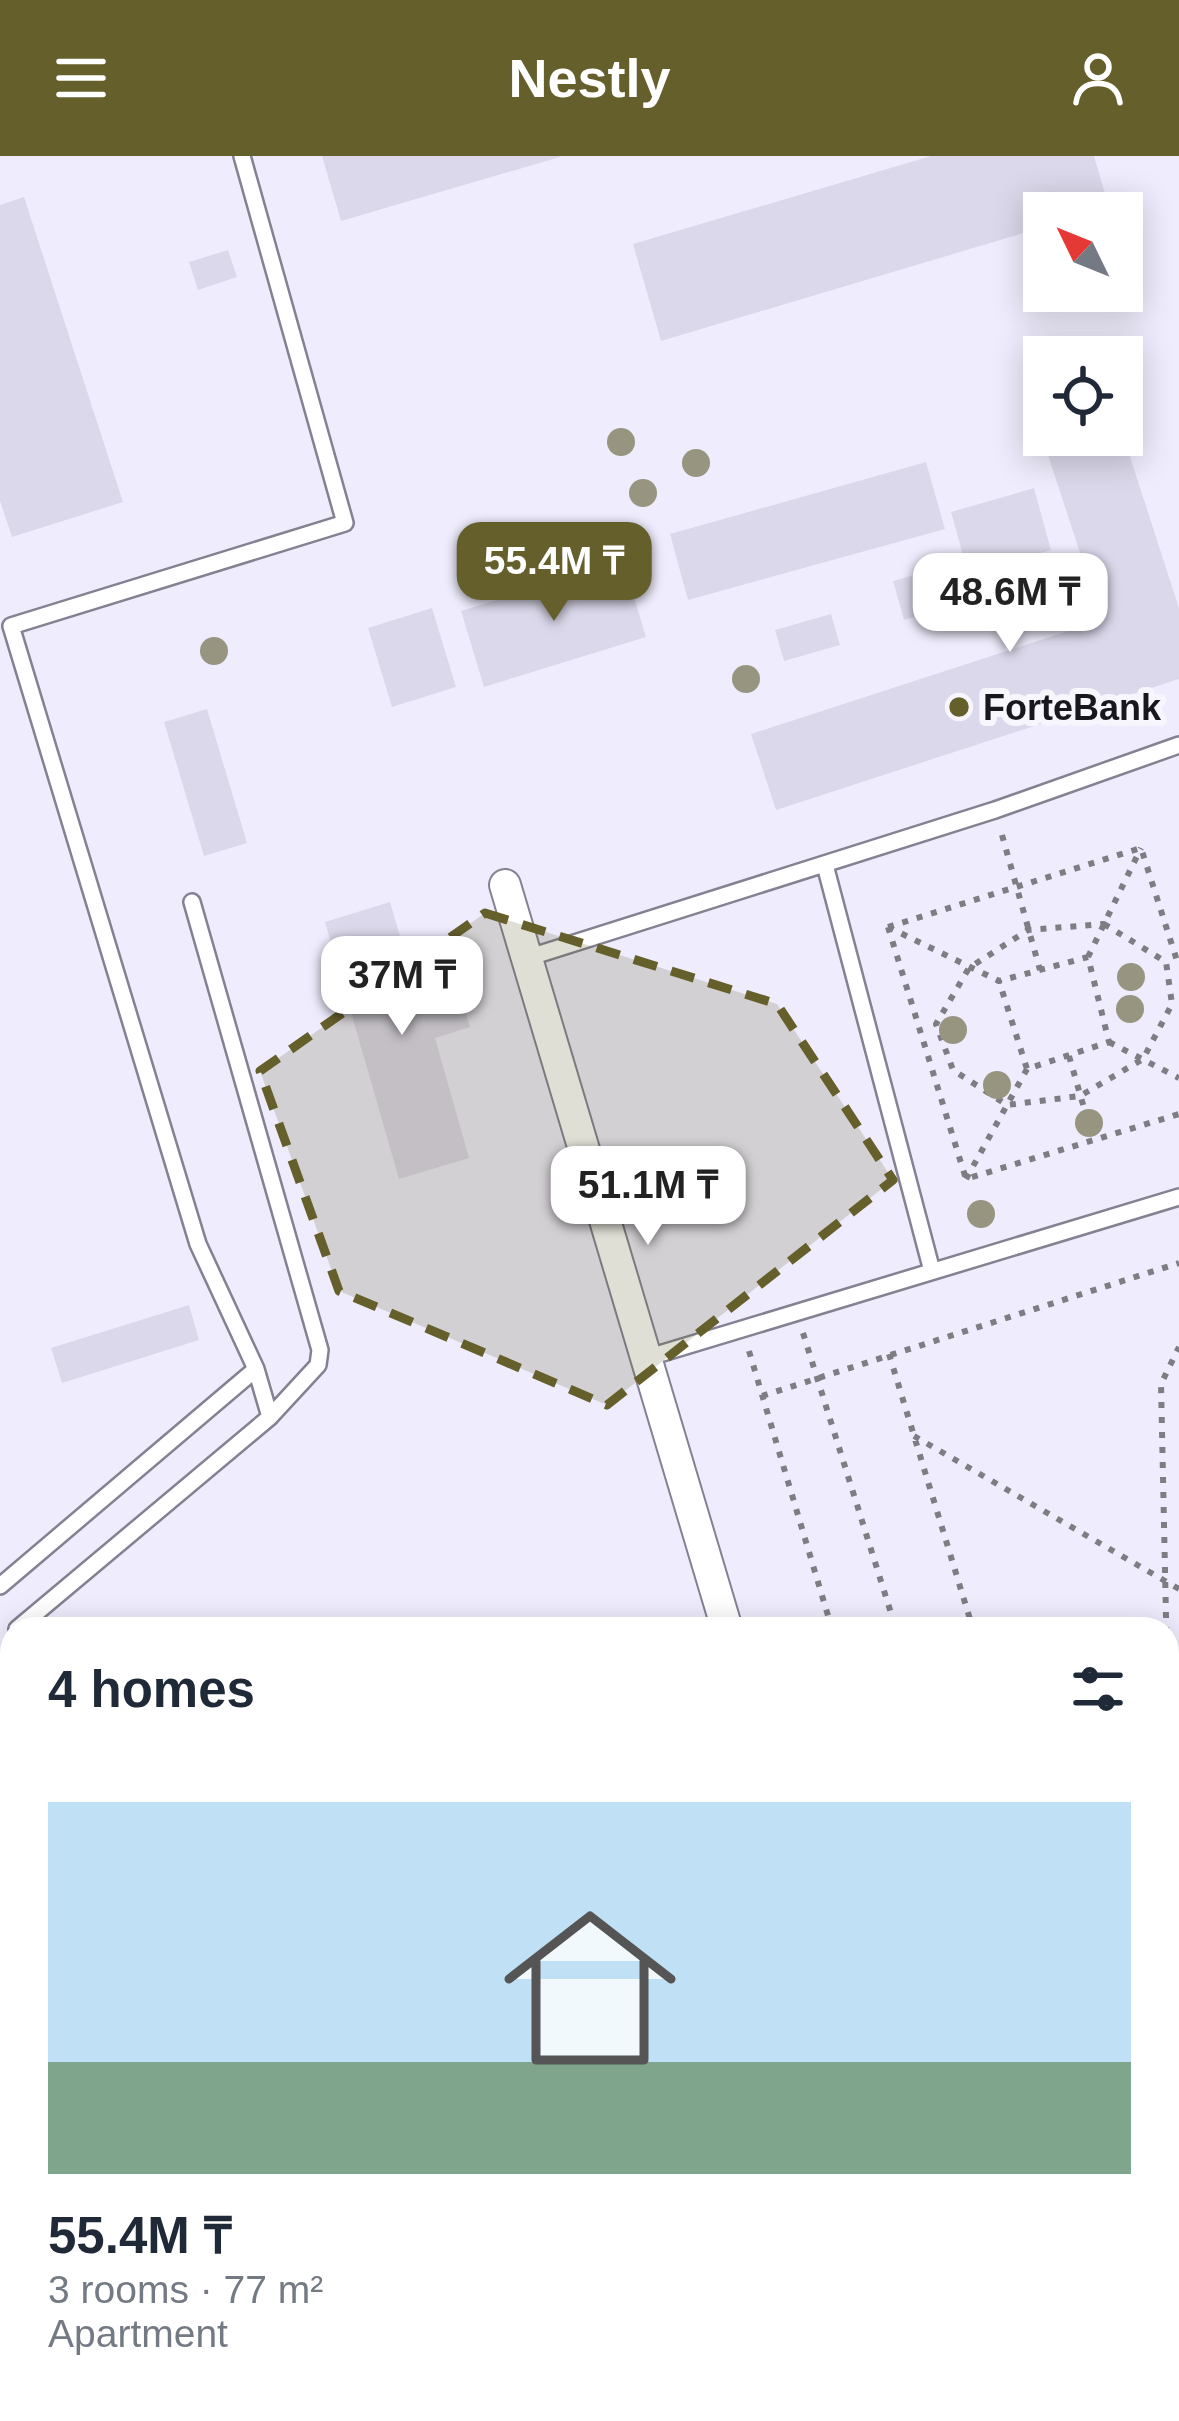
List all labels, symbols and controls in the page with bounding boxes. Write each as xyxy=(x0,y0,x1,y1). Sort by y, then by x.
icon: menu xyxy=(48,45,114,111)
icon: person xyxy=(1065,45,1131,111)
text: Nestly xyxy=(508,48,671,108)
north arrow xyxy=(1023,192,1143,312)
map controls xyxy=(1023,192,1143,456)
button: locate xyxy=(1023,336,1143,456)
pin: 55.4M ₸ xyxy=(443,522,665,624)
text: 55.4M ₸ xyxy=(484,539,624,582)
pin: 48.6M ₸ xyxy=(899,553,1121,655)
text: 48.6M ₸ xyxy=(940,570,1080,613)
place label: ForteBank xyxy=(983,687,1162,728)
marker: ForteBank xyxy=(946,694,972,720)
pin: 37M ₸ xyxy=(318,936,486,1038)
text: 37M ₸ xyxy=(348,953,456,996)
pin: 51.1M ₸ xyxy=(537,1146,759,1248)
text: 51.1M ₸ xyxy=(578,1163,718,1206)
icon: filters xyxy=(1065,1656,1131,1722)
text: 4 homes xyxy=(48,1661,255,1718)
icon: home xyxy=(482,1880,698,2096)
text: 55.4M ₸ xyxy=(48,2207,232,2264)
text: 3 rooms · 77 m² xyxy=(48,2268,323,2311)
text: Apartment xyxy=(48,2312,228,2355)

